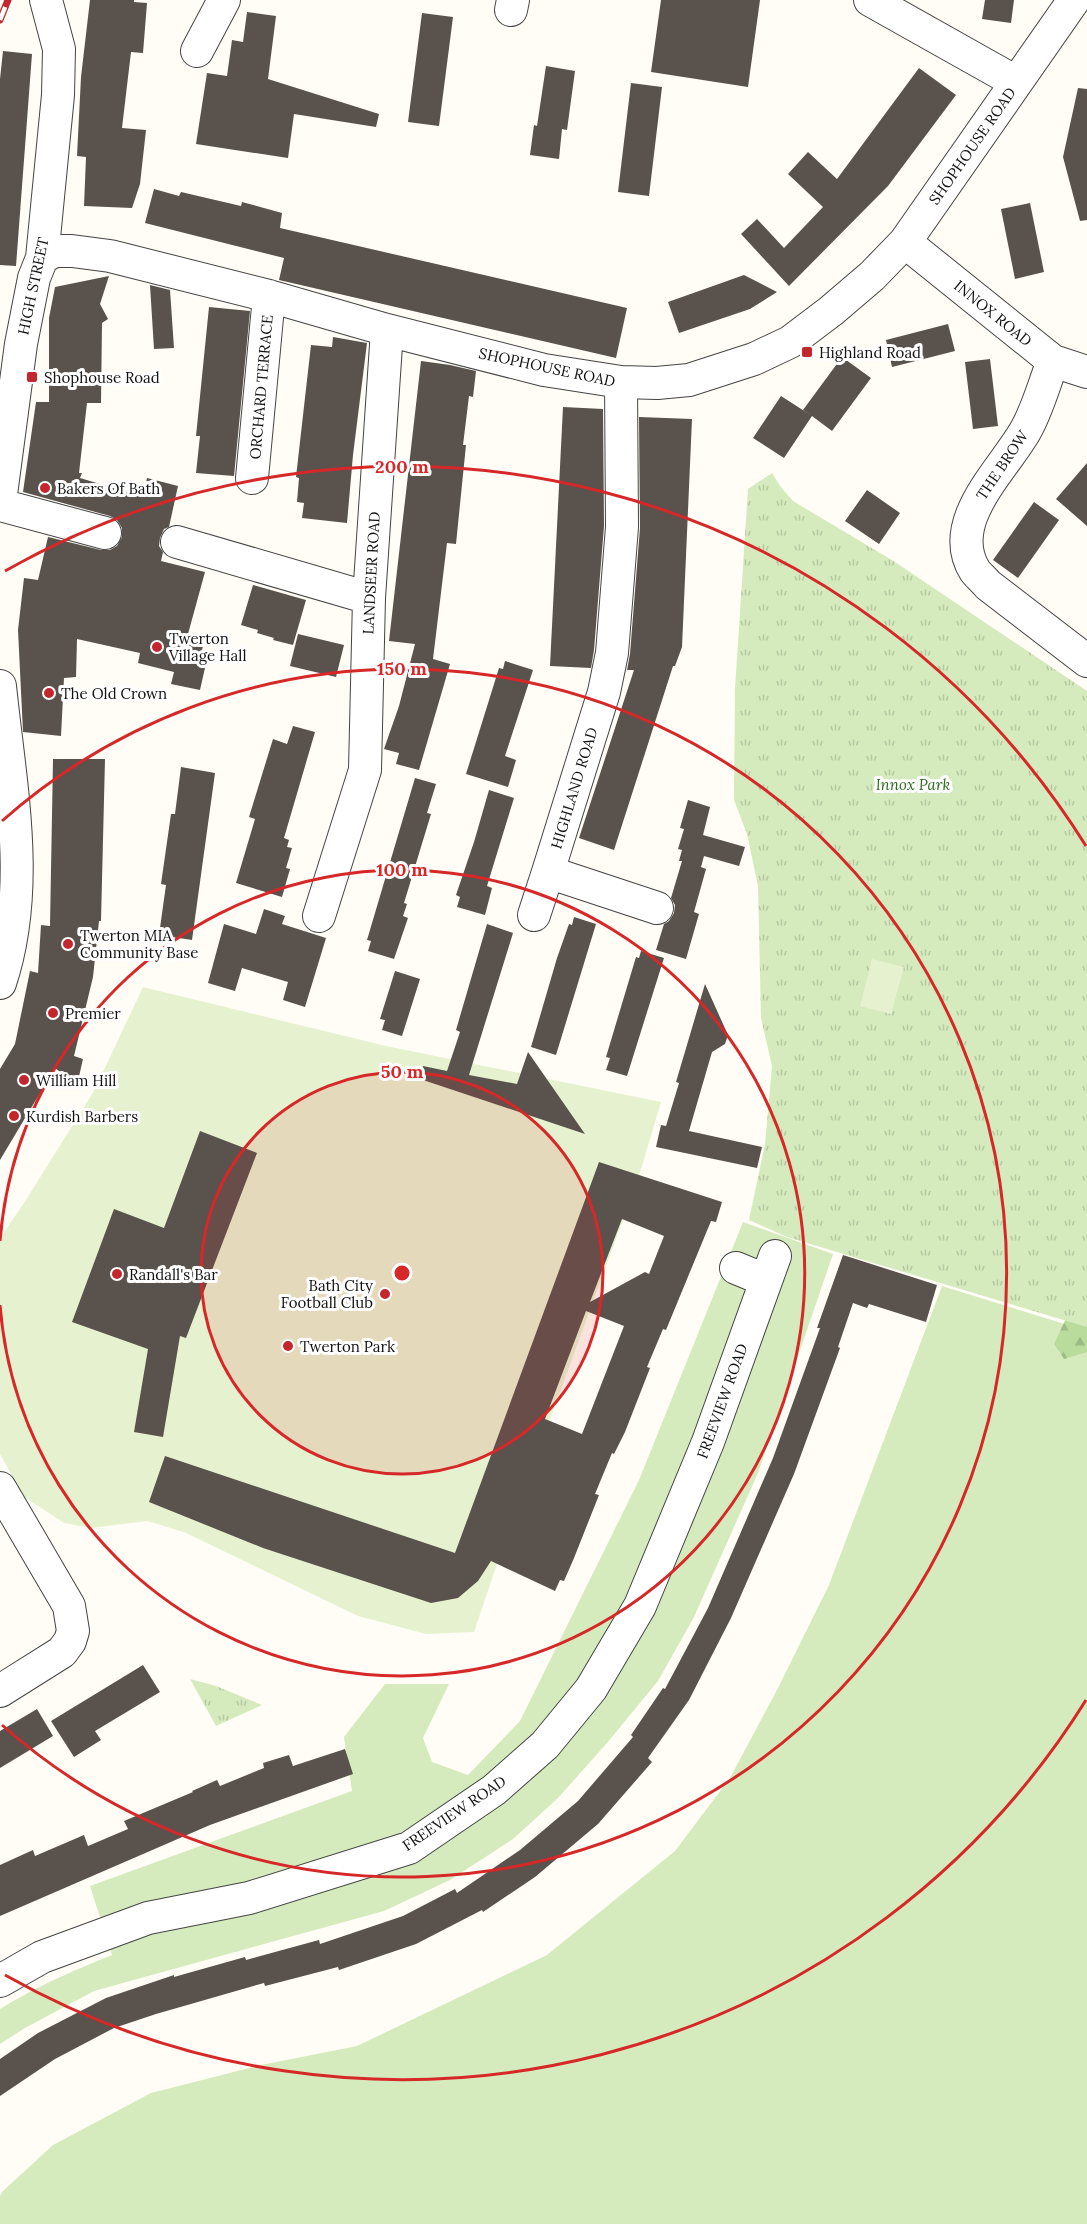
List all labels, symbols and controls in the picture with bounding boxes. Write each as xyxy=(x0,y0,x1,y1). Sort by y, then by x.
street label: SHOPHOUSE ROAD xyxy=(924,84,1020,208)
street label: HIGH STREET xyxy=(13,235,53,337)
street label: INNOX ROAD xyxy=(950,276,1036,350)
street label: ORCHARD TERRACE xyxy=(245,314,277,460)
street label: SHOPHOUSE ROAD xyxy=(477,343,617,391)
place label: Highland Road xyxy=(819,343,921,362)
marker: Highland Road xyxy=(800,345,814,359)
place label: Shophouse Road xyxy=(44,368,160,387)
marker: Shophouse Road xyxy=(25,370,39,384)
street label: THE BROW xyxy=(972,426,1033,503)
text: 200 m xyxy=(375,455,429,478)
place label: Bakers Of Bath xyxy=(57,479,160,498)
marker: Bakers Of Bath xyxy=(38,481,52,495)
street label: LANDSEER ROAD xyxy=(358,511,384,635)
place label: Twerton Village Hall xyxy=(168,629,246,665)
marker: Twerton Village Hall xyxy=(150,640,164,654)
text: 150 m xyxy=(377,657,427,680)
place label: The Old Crown xyxy=(61,684,167,703)
marker: The Old Crown xyxy=(42,686,56,700)
street label: HIGHLAND ROAD xyxy=(546,725,602,851)
park label: Innox Park xyxy=(876,775,950,794)
text: 100 m xyxy=(376,858,428,881)
place label: Twerton MIA Community Base xyxy=(80,926,198,962)
marker: Twerton MIA Community Base xyxy=(61,937,75,951)
place label: Premier xyxy=(65,1004,121,1023)
marker: Premier xyxy=(46,1006,60,1020)
text: 50 m xyxy=(381,1060,424,1083)
place label: William Hill xyxy=(36,1071,116,1090)
marker: William Hill xyxy=(17,1073,31,1087)
place label: Kurdish Barbers xyxy=(26,1107,138,1126)
marker: Kurdish Barbers xyxy=(7,1109,21,1123)
centre of rings xyxy=(392,1263,412,1283)
place label: Randall's Bar xyxy=(129,1265,218,1284)
marker: Randall's Bar xyxy=(110,1267,124,1281)
place label: Bath City Football Club xyxy=(281,1276,373,1312)
marker: Bath City Football Club xyxy=(378,1287,392,1301)
place label: Twerton Park xyxy=(300,1337,395,1356)
marker: Twerton Park xyxy=(281,1339,295,1353)
street label: FREEVIEW ROAD xyxy=(692,1341,752,1461)
street label: FREEVIEW ROAD xyxy=(399,1771,509,1855)

